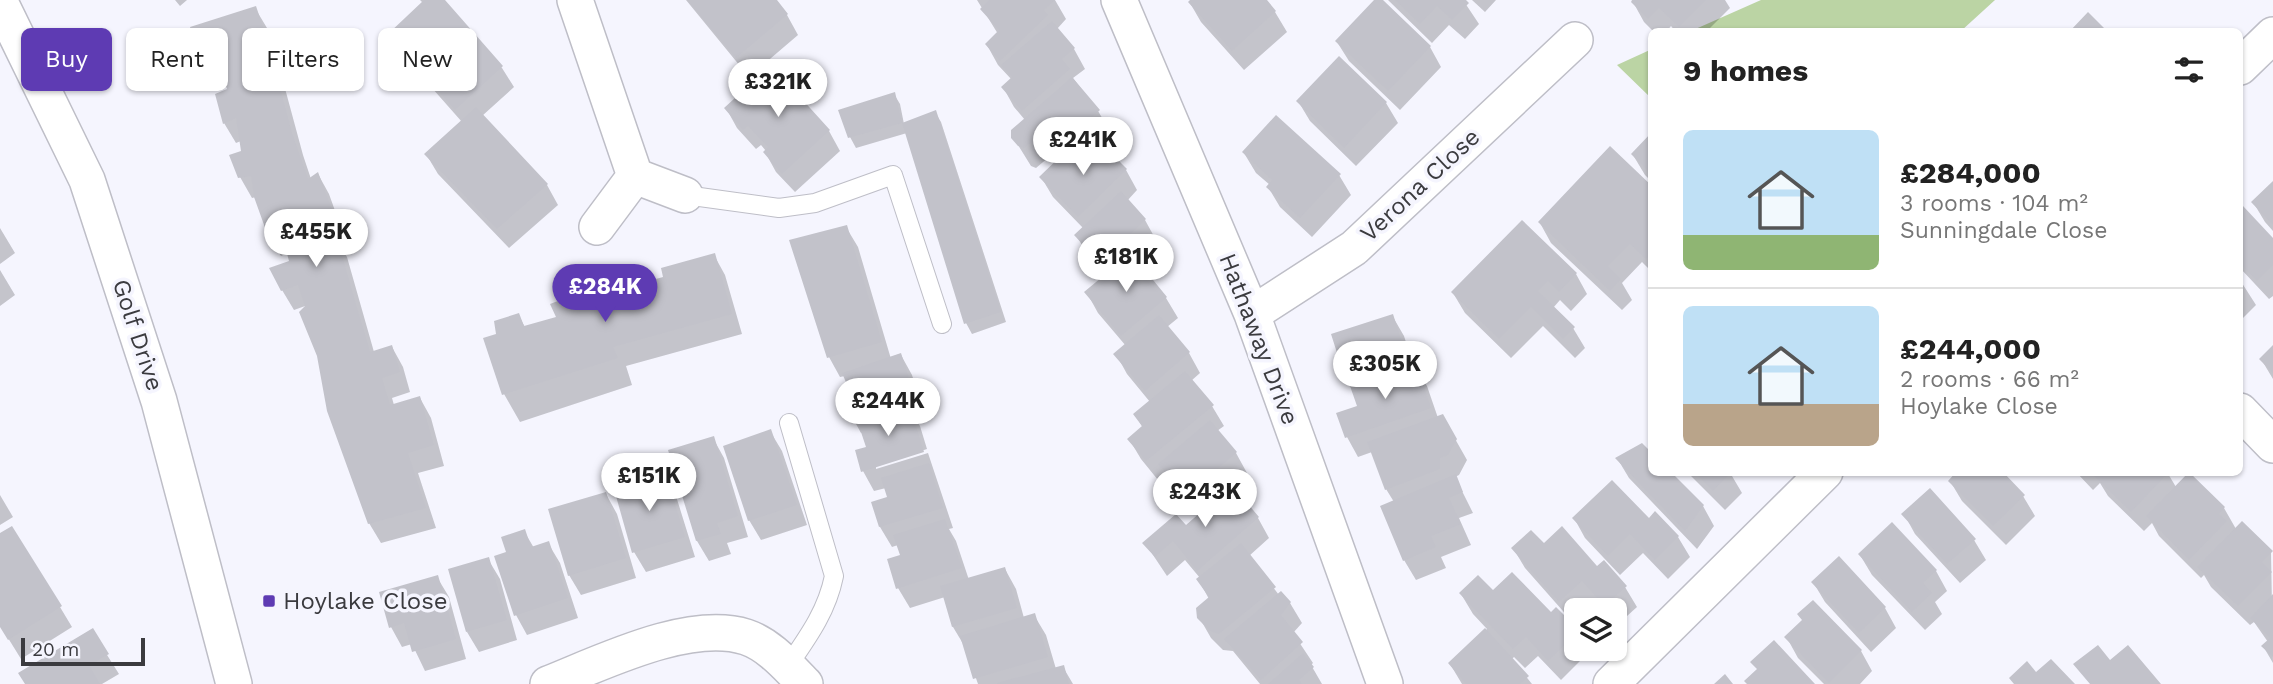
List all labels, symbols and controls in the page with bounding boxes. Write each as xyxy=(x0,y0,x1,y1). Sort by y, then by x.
chip: Buy xyxy=(21,28,112,91)
chip: Rent xyxy=(126,28,228,91)
chip: Filters xyxy=(242,28,364,91)
chip: New xyxy=(378,28,477,91)
icon: filters xyxy=(2170,51,2208,89)
text: 9 homes xyxy=(1683,53,1808,88)
pin: £321K xyxy=(729,60,827,119)
text: £321K xyxy=(744,68,812,95)
pin: £241K xyxy=(1034,118,1132,177)
street label: Verona Close xyxy=(1355,123,1485,247)
text: £241K xyxy=(1049,126,1117,153)
text: £284,000 xyxy=(1900,155,2041,190)
icon: home xyxy=(1739,158,1823,242)
text: 3 rooms · 104 m² xyxy=(1900,190,2088,217)
pin: £455K xyxy=(267,210,365,269)
text: Sunningdale Close xyxy=(1900,217,2107,244)
text: £455K xyxy=(280,218,352,245)
pin: £181K xyxy=(1077,234,1175,294)
text: £181K xyxy=(1094,243,1158,270)
street label: Hathaway Drive xyxy=(1213,249,1305,429)
pin: £284K xyxy=(556,264,654,324)
text: £284K xyxy=(568,273,642,300)
street label: Golf Drive xyxy=(107,276,169,394)
text: £244,000 xyxy=(1900,331,2041,366)
icon: home xyxy=(1739,334,1823,418)
pin: £305K xyxy=(1336,342,1434,401)
text: £305K xyxy=(1349,350,1421,377)
text: 2 rooms · 66 m² xyxy=(1900,366,2079,393)
pin: £244K xyxy=(839,378,937,438)
text: £244K xyxy=(851,387,925,414)
text: Hoylake Close xyxy=(1900,393,2058,420)
pin: £151K xyxy=(600,454,698,513)
text: £151K xyxy=(617,462,681,489)
pin: £243K xyxy=(1156,470,1254,529)
text: £243K xyxy=(1169,478,1241,505)
place label: Hoylake Close xyxy=(283,587,448,615)
marker: Hoylake Close xyxy=(261,593,277,609)
map controls xyxy=(1564,598,1627,661)
button: layers xyxy=(1564,598,1627,661)
scale bar xyxy=(21,635,145,667)
text: 20 m xyxy=(32,638,79,661)

